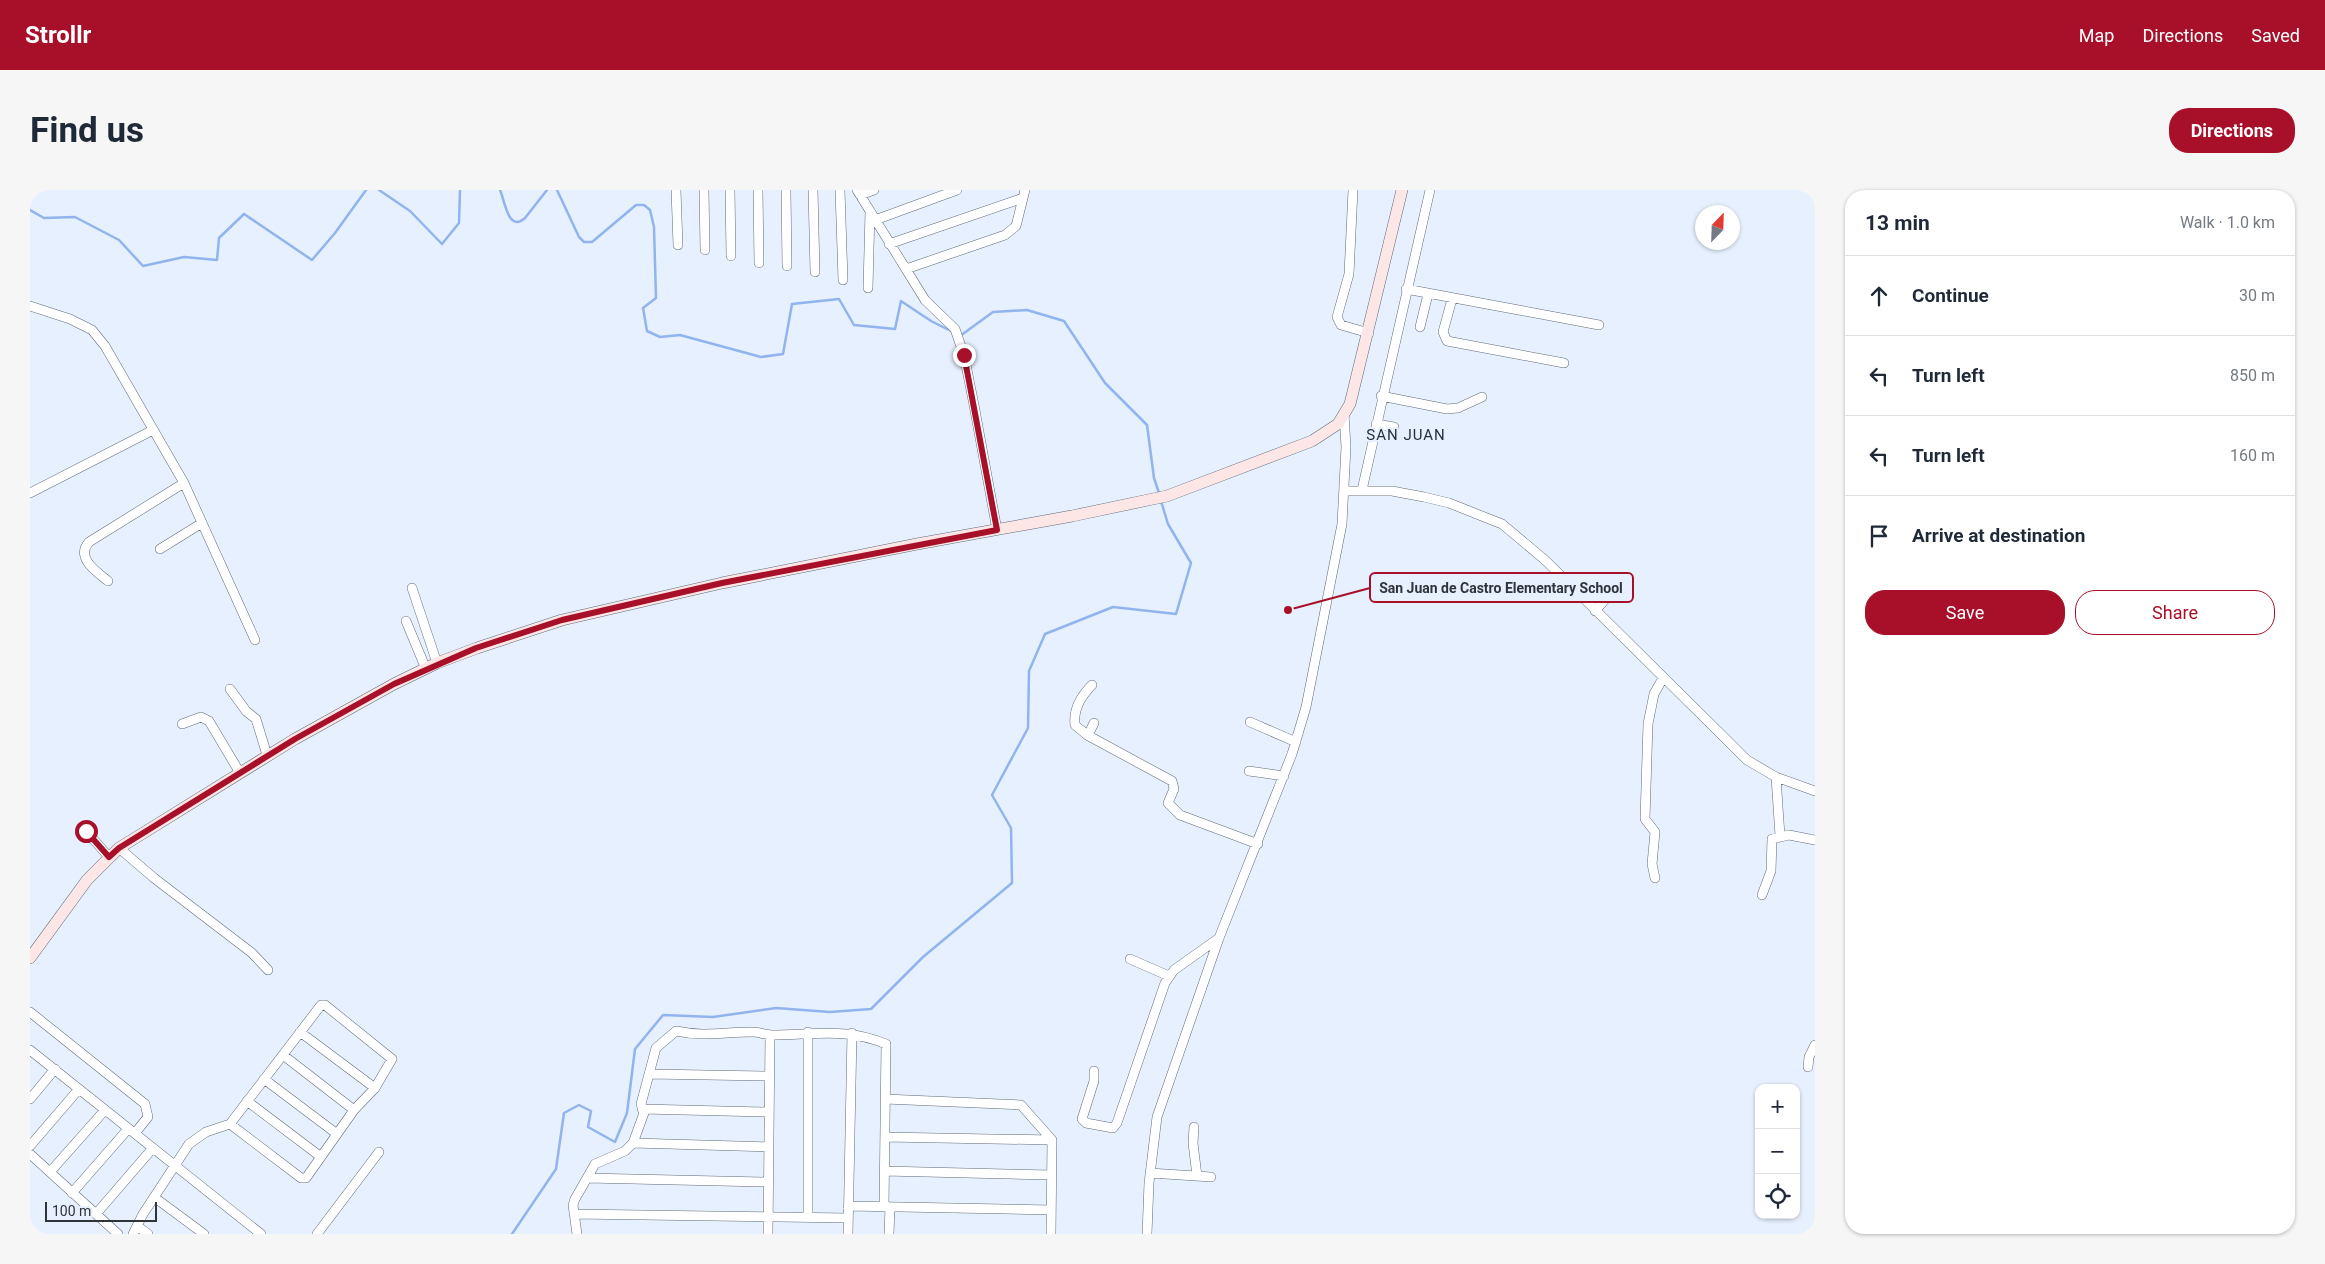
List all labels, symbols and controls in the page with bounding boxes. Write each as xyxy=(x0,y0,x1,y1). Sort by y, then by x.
text: Strollr xyxy=(25,21,91,49)
text: Map xyxy=(2079,25,2114,46)
text: Directions xyxy=(2142,25,2223,46)
text: Saved xyxy=(2251,25,2300,46)
button: Directions xyxy=(2169,108,2295,153)
text: Find us xyxy=(30,110,144,151)
north arrow xyxy=(1695,205,1740,250)
text: 13 min xyxy=(1865,211,1930,235)
text: Walk · 1.0 km xyxy=(2180,213,2275,232)
icon: ahead xyxy=(1865,282,1893,310)
text: Continue xyxy=(1912,284,1989,307)
text: 30 m xyxy=(2239,286,2275,305)
route end xyxy=(953,344,976,367)
icon: left xyxy=(1865,362,1893,390)
text: Turn left xyxy=(1912,364,1985,387)
text: 850 m xyxy=(2230,366,2275,385)
district label: SAN JUAN xyxy=(1366,426,1446,444)
icon: left xyxy=(1865,442,1893,470)
text: Turn left xyxy=(1912,444,1985,467)
text: 160 m xyxy=(2230,446,2275,465)
icon: arrive xyxy=(1865,522,1893,550)
text: Arrive at destination xyxy=(1912,524,2085,547)
callout: San Juan de Castro Elementary School xyxy=(1370,573,1633,602)
text: San Juan de Castro Elementary School xyxy=(1379,580,1623,596)
button: Save xyxy=(1865,590,2065,635)
button: Share xyxy=(2075,590,2275,635)
route start xyxy=(75,820,98,843)
map controls xyxy=(1755,1084,1800,1219)
button: + xyxy=(1755,1084,1800,1129)
button: − xyxy=(1755,1129,1800,1174)
button: locate xyxy=(1755,1174,1800,1219)
scale bar xyxy=(45,1199,158,1222)
text: 100 m xyxy=(52,1203,91,1219)

